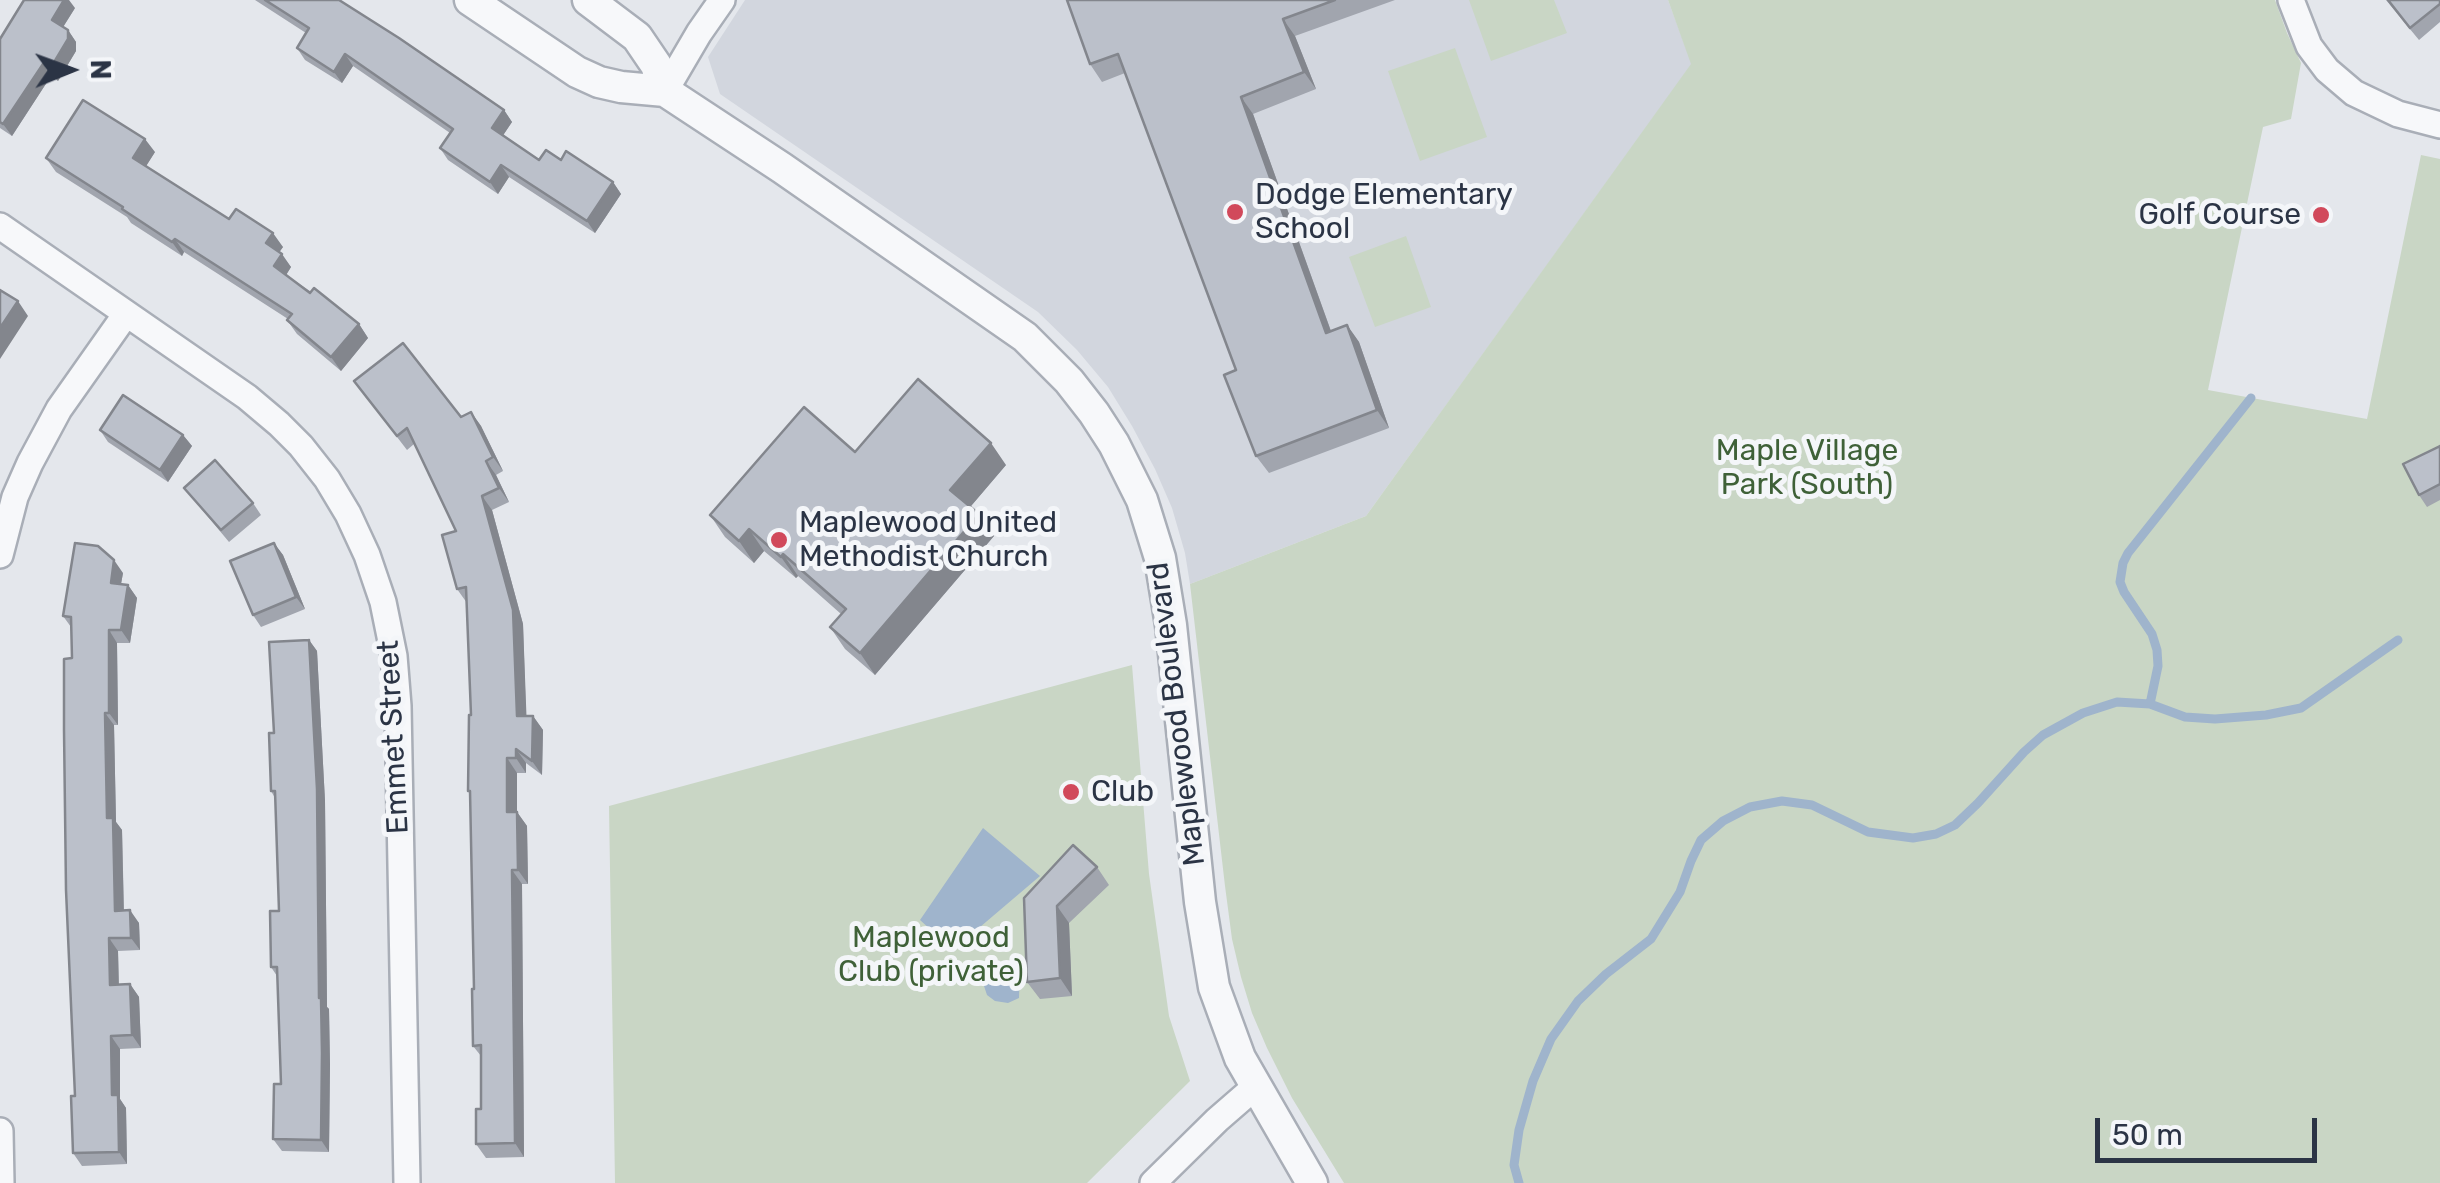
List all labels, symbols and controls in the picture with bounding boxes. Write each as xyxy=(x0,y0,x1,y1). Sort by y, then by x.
north arrow xyxy=(20,20,120,120)
text: N xyxy=(84,59,117,80)
place label: Dodge Elementary School xyxy=(1255,177,1513,248)
place label: Golf Course xyxy=(2138,197,2301,233)
marker: Dodge Elementary School xyxy=(1224,201,1246,223)
marker: Golf Course xyxy=(2310,204,2332,226)
park label: Maple Village Park (South) xyxy=(1716,433,1898,504)
place label: Maplewood United Methodist Church xyxy=(799,505,1057,576)
marker: Maplewood United Methodist Church xyxy=(768,529,790,551)
street label: Maplewood Boulevard xyxy=(1141,560,1213,868)
street label: Emmet Street xyxy=(371,639,417,835)
place label: Club xyxy=(1091,774,1154,810)
marker: Club xyxy=(1060,781,1082,803)
park label: Maplewood Club (private) xyxy=(838,920,1024,990)
scale bar xyxy=(2100,1098,2322,1160)
text: 50 m xyxy=(2112,1117,2183,1153)

